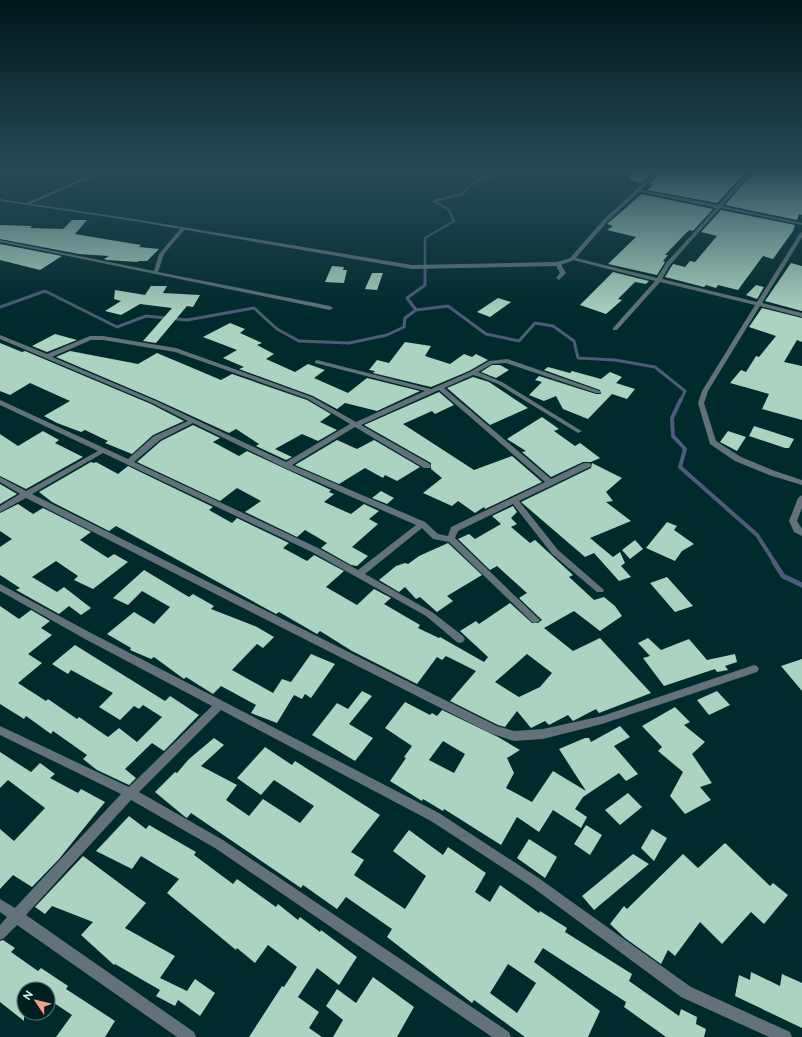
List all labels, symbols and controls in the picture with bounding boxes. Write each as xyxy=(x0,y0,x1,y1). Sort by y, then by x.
north arrow xyxy=(16,981,56,1021)
text: N xyxy=(20,988,36,1003)

